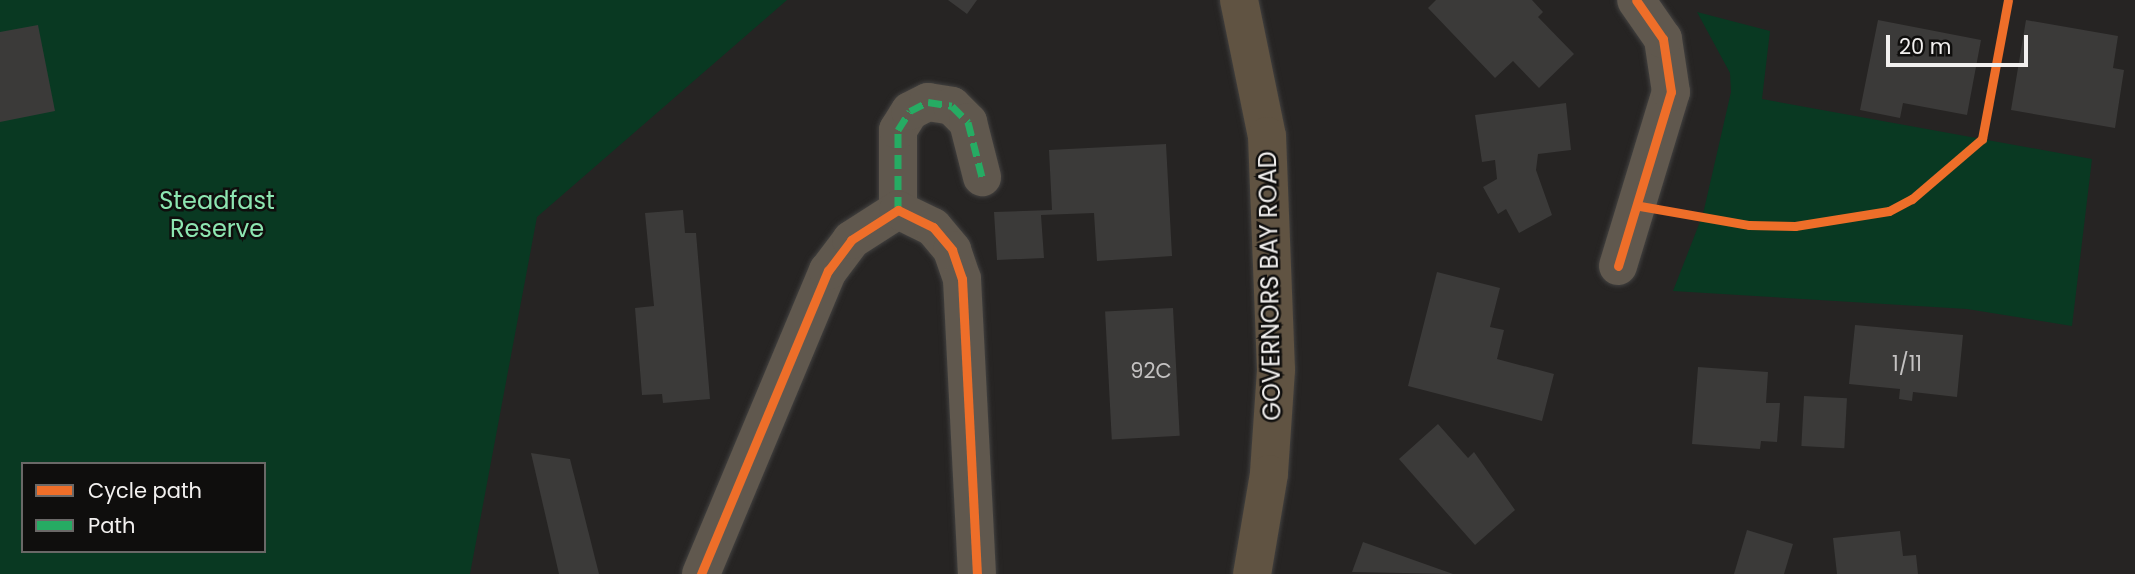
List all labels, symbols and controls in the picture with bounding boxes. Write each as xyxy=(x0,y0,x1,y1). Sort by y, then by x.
scale bar xyxy=(1890,21,2032,65)
text: 20 m xyxy=(1899,32,1952,61)
street label: GOVERNORS BAY ROAD xyxy=(1253,151,1287,421)
park label: Steadfast Reserve xyxy=(159,187,275,243)
house number: 1/11 xyxy=(1892,351,1922,377)
house number: 92C xyxy=(1130,358,1172,384)
legend xyxy=(21,462,266,553)
text: Cycle path xyxy=(88,476,202,505)
text: Path xyxy=(88,511,135,540)

